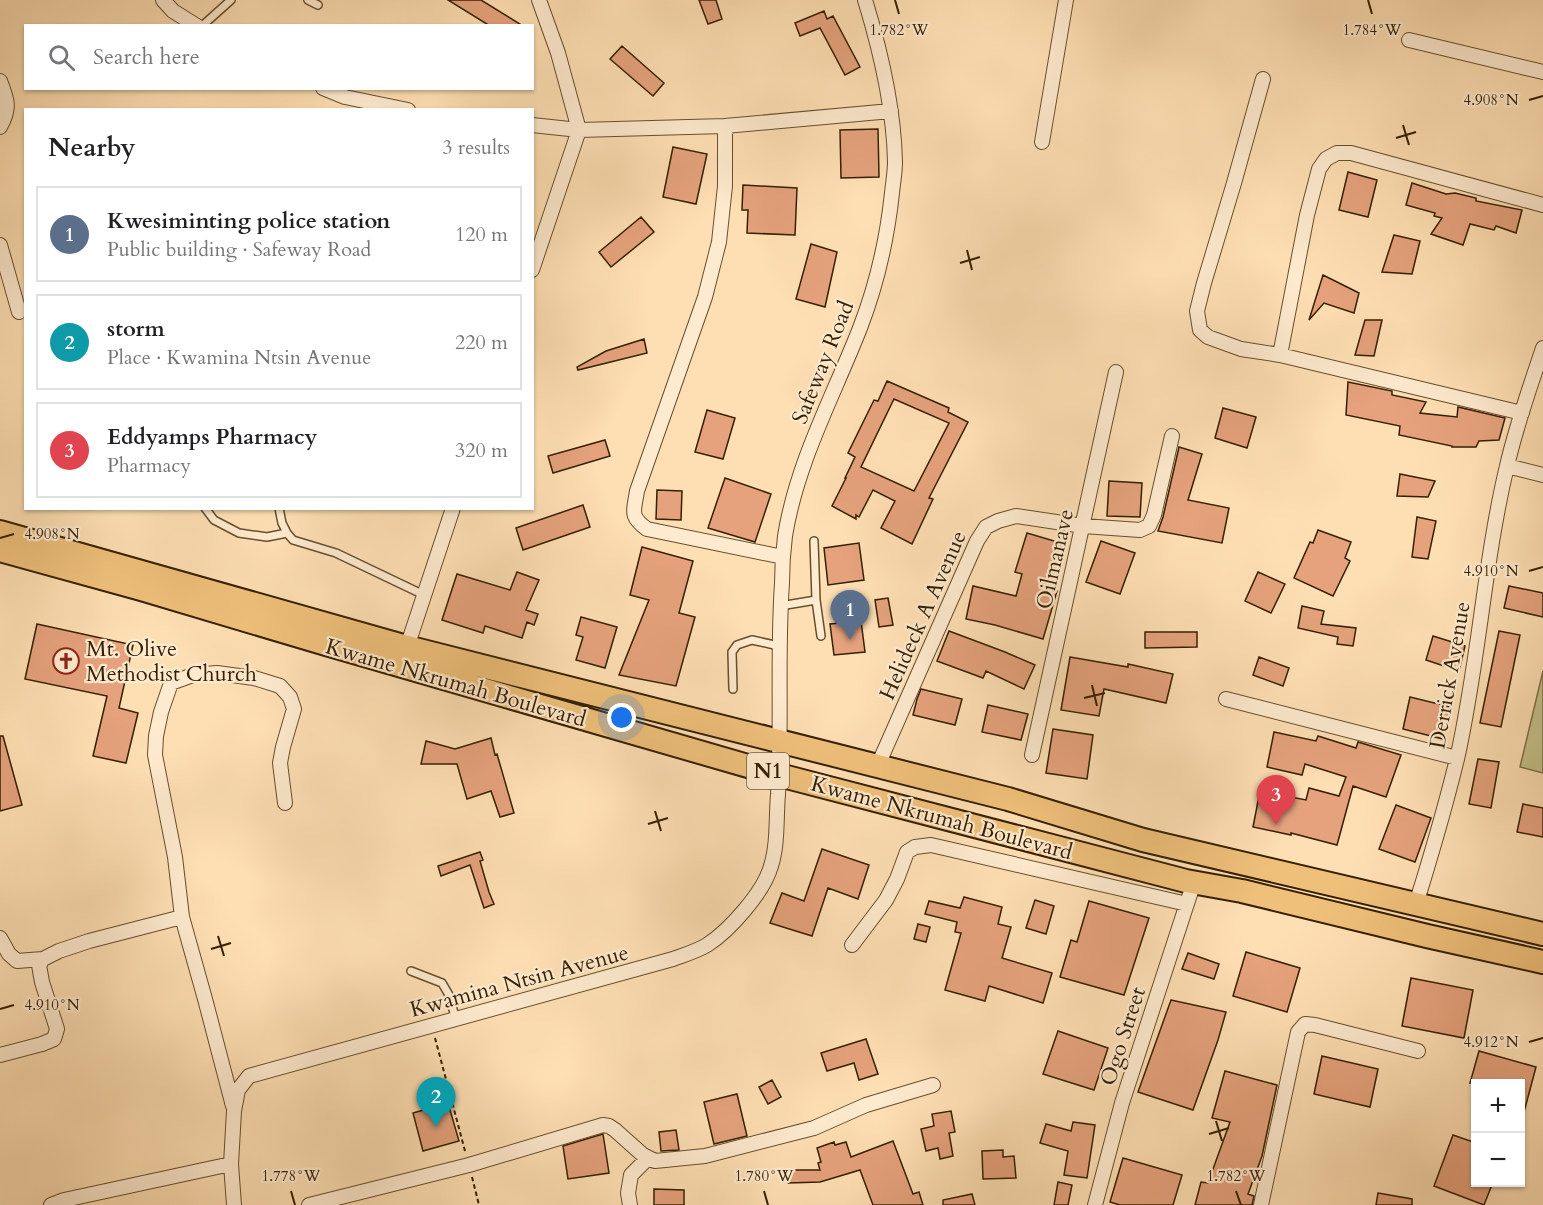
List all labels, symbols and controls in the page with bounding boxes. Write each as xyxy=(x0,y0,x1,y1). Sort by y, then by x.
text: 1.782°W xyxy=(870,20,929,40)
text: 1.784°W xyxy=(1343,20,1402,40)
search box xyxy=(24,24,534,90)
icon: search xyxy=(45,41,78,74)
text: Search here xyxy=(93,42,200,72)
text: 4.908°N xyxy=(1463,90,1519,110)
text: Nearby xyxy=(48,130,136,165)
text: 3 results xyxy=(442,134,510,161)
text: Kwesiminting police station xyxy=(107,206,390,236)
text: 1 xyxy=(64,221,75,248)
text: 120 m xyxy=(455,221,508,248)
text: Public building · Safeway Road xyxy=(107,236,371,263)
street label: Safeway Road xyxy=(785,296,861,428)
text: storm xyxy=(107,314,165,344)
text: 2 xyxy=(64,329,75,356)
text: 220 m xyxy=(455,329,508,356)
text: Place · Kwamina Ntsin Avenue xyxy=(107,344,371,371)
text: Eddyamps Pharmacy xyxy=(107,422,317,452)
text: 3 xyxy=(64,437,75,464)
text: 320 m xyxy=(455,437,508,464)
text: Pharmacy xyxy=(107,452,191,479)
street label: Oilmanave xyxy=(1029,506,1081,612)
text: 4.908°N xyxy=(24,524,80,544)
street label: Helideck A Avenue xyxy=(872,526,974,705)
text: 4.910°N xyxy=(1463,561,1519,581)
pin: 1 xyxy=(830,590,870,640)
street label: Derrick Avenue xyxy=(1422,599,1478,751)
street label: Kwame Nkrumah Boulevard xyxy=(322,631,590,735)
place label: Mt. Olive Methodist Church xyxy=(86,634,257,689)
church icon: Mt. Olive Methodist Church xyxy=(51,646,81,676)
your location xyxy=(607,703,636,732)
road number: N1 xyxy=(747,753,789,789)
street label: Kwame Nkrumah Boulevard xyxy=(808,769,1076,867)
pin: 3 xyxy=(1256,776,1296,825)
street label: Kwamina Ntsin Avenue xyxy=(407,937,632,1025)
street label: Ogo Street xyxy=(1093,983,1153,1089)
text: 4.910°N xyxy=(24,995,80,1015)
text: 4.912°N xyxy=(1463,1032,1519,1052)
pin: 2 xyxy=(416,1078,456,1127)
map controls xyxy=(1471,1079,1525,1187)
button: + xyxy=(1471,1079,1525,1133)
button: − xyxy=(1471,1133,1525,1187)
text: 1.778°W xyxy=(262,1166,321,1186)
text: 1.780°W xyxy=(735,1166,794,1186)
text: 1.782°W xyxy=(1207,1166,1266,1186)

